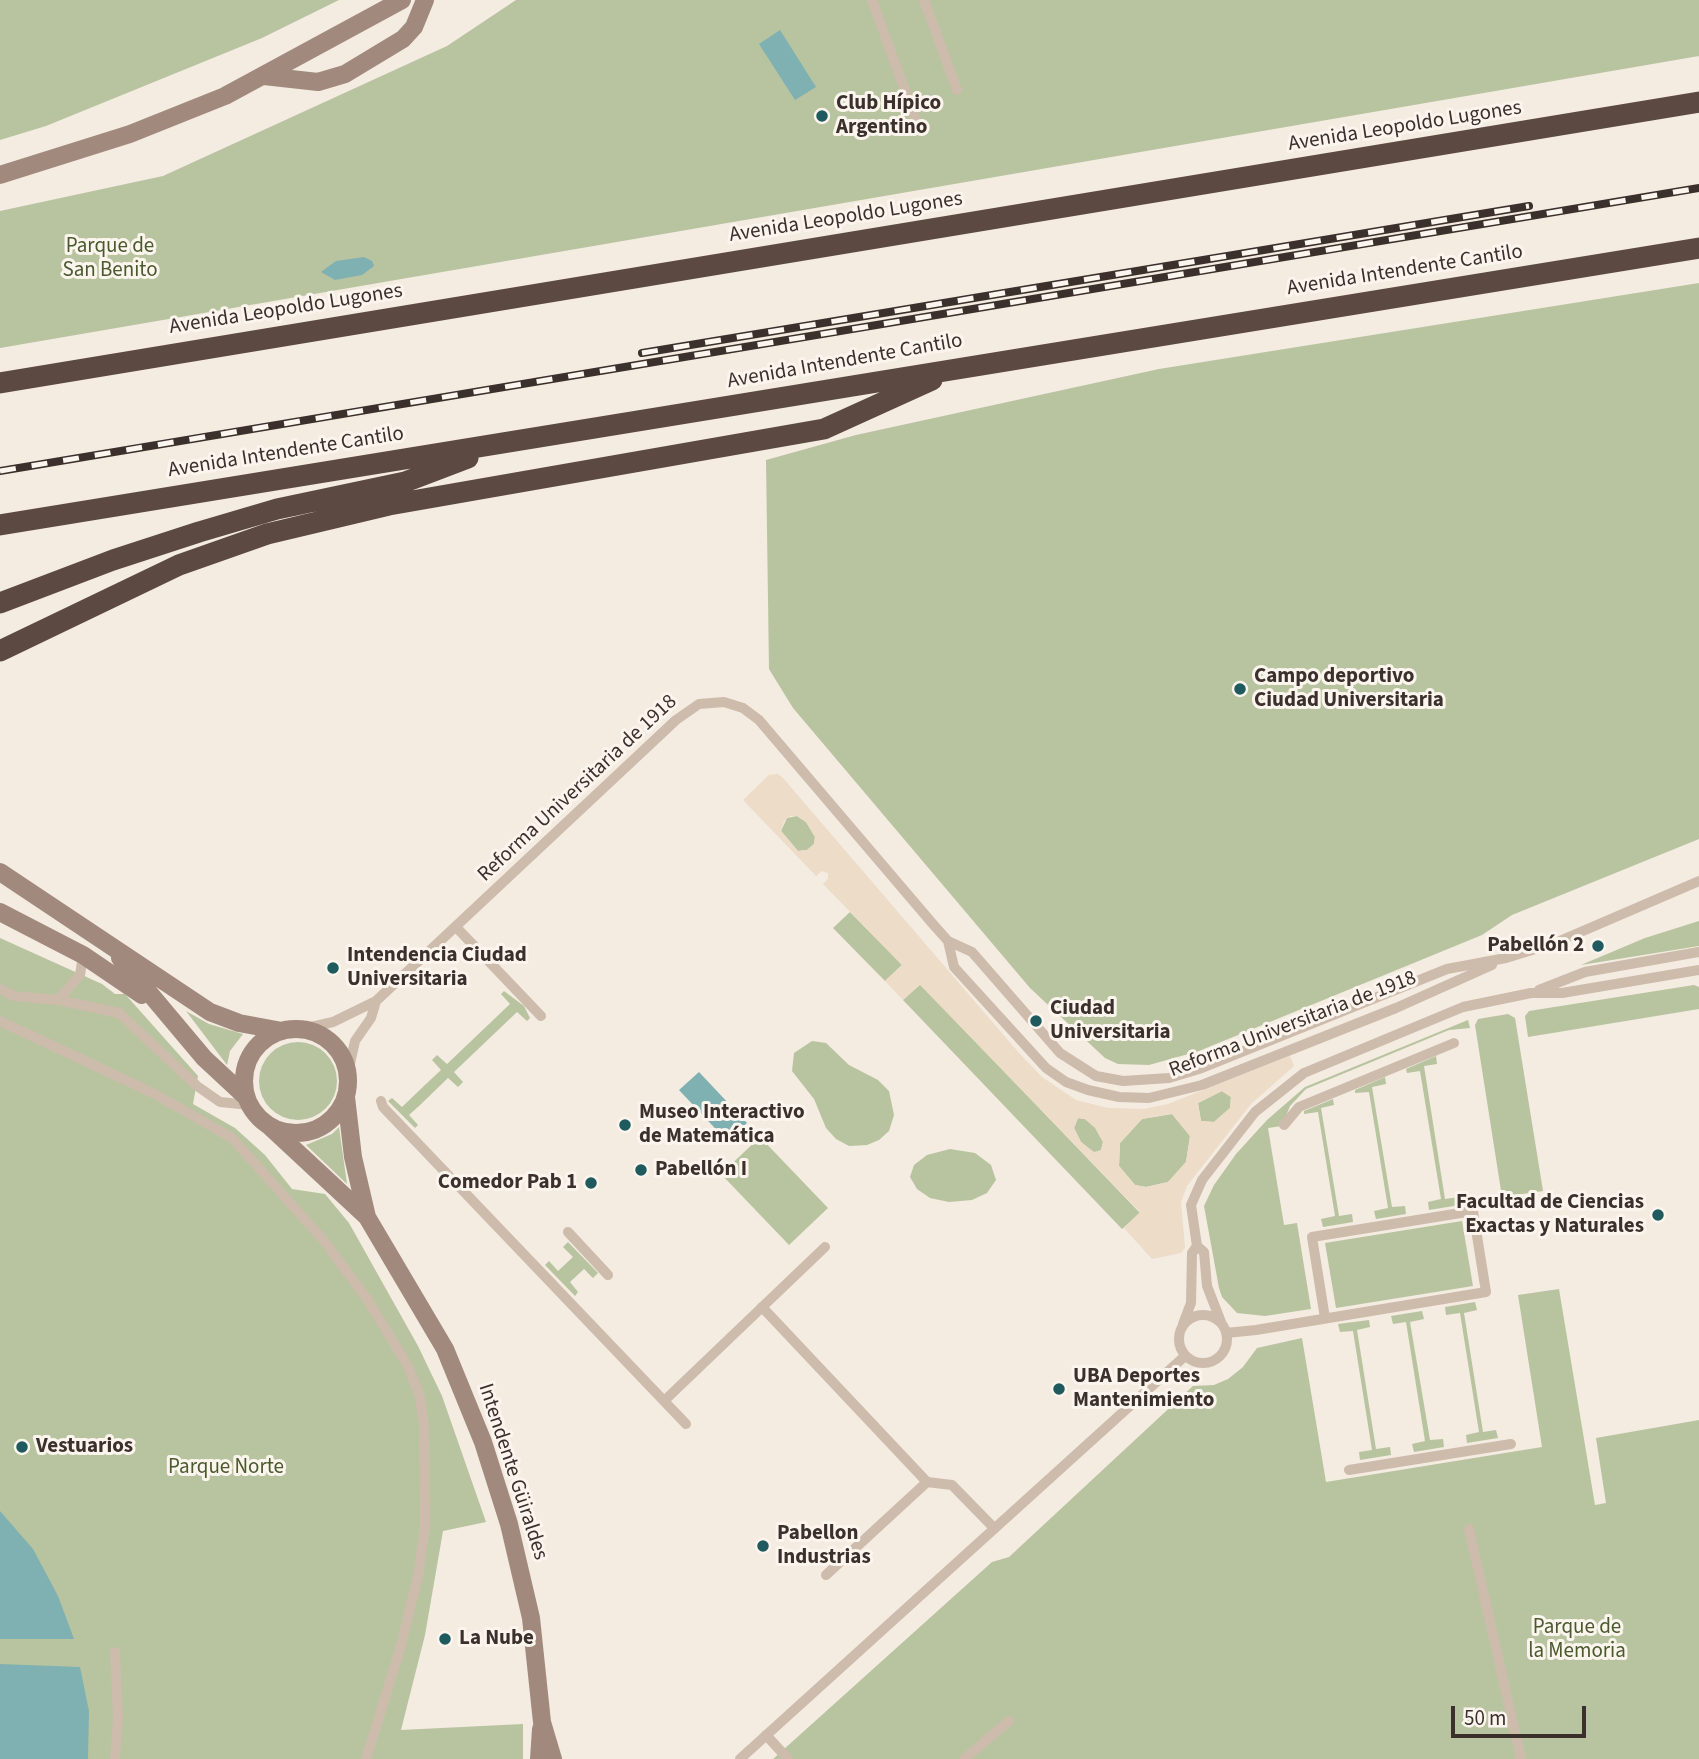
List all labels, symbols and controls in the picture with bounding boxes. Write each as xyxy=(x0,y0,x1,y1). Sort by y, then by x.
place label: Club Hípico Argentino xyxy=(836,91,941,141)
street label: Avenida Leopoldo Lugones xyxy=(1287,96,1523,158)
marker: Club Hípico Argentino xyxy=(814,108,830,124)
street label: Avenida Leopoldo Lugones xyxy=(728,187,964,249)
park label: Parque de San Benito xyxy=(62,234,158,284)
street label: Avenida Intendente Cantilo xyxy=(1285,240,1525,302)
street label: Avenida Leopoldo Lugones xyxy=(168,279,404,341)
street label: Avenida Intendente Cantilo xyxy=(725,329,965,395)
street label: Avenida Intendente Cantilo xyxy=(166,422,406,484)
place label: Campo deportivo Ciudad Universitaria xyxy=(1254,664,1444,714)
marker: Campo deportivo Ciudad Universitaria xyxy=(1232,681,1248,697)
street label: Reforma Universitaria de 1918 xyxy=(473,690,683,888)
place label: Pabellón 2 xyxy=(1487,933,1584,959)
marker: Pabellón 2 xyxy=(1590,938,1606,954)
place label: Intendencia Ciudad Universitaria xyxy=(347,943,527,993)
marker: Intendencia Ciudad Universitaria xyxy=(325,960,341,976)
street label: Reforma Universitaria de 1918 xyxy=(1166,966,1420,1084)
place label: Ciudad Universitaria xyxy=(1050,996,1171,1046)
marker: Ciudad Universitaria xyxy=(1028,1013,1044,1029)
place label: Museo Interactivo de Matemática xyxy=(639,1100,805,1150)
marker: Museo Interactivo de Matemática xyxy=(617,1117,633,1133)
place label: Pabellón I xyxy=(655,1157,747,1183)
marker: Pabellón I xyxy=(633,1162,649,1178)
place label: Comedor Pab 1 xyxy=(438,1170,577,1196)
marker: Comedor Pab 1 xyxy=(583,1175,599,1191)
place label: Facultad de Ciencias Exactas y Naturales xyxy=(1456,1190,1644,1240)
marker: Facultad de Ciencias Exactas y Naturales xyxy=(1650,1207,1666,1223)
place label: UBA Deportes Mantenimiento xyxy=(1073,1364,1214,1414)
street label: Intendente Güiraldes xyxy=(472,1381,552,1563)
marker: UBA Deportes Mantenimiento xyxy=(1051,1381,1067,1397)
place label: Vestuarios xyxy=(36,1434,133,1460)
marker: Vestuarios xyxy=(14,1439,30,1455)
park label: Parque Norte xyxy=(168,1455,284,1481)
place label: Pabellon Industrias xyxy=(777,1521,871,1571)
marker: Pabellon Industrias xyxy=(755,1538,771,1554)
park label: Parque de la Memoria xyxy=(1528,1615,1626,1665)
place label: La Nube xyxy=(459,1626,534,1652)
marker: La Nube xyxy=(437,1631,453,1647)
scale bar xyxy=(1454,1692,1589,1736)
text: 50 m xyxy=(1464,1703,1506,1733)

